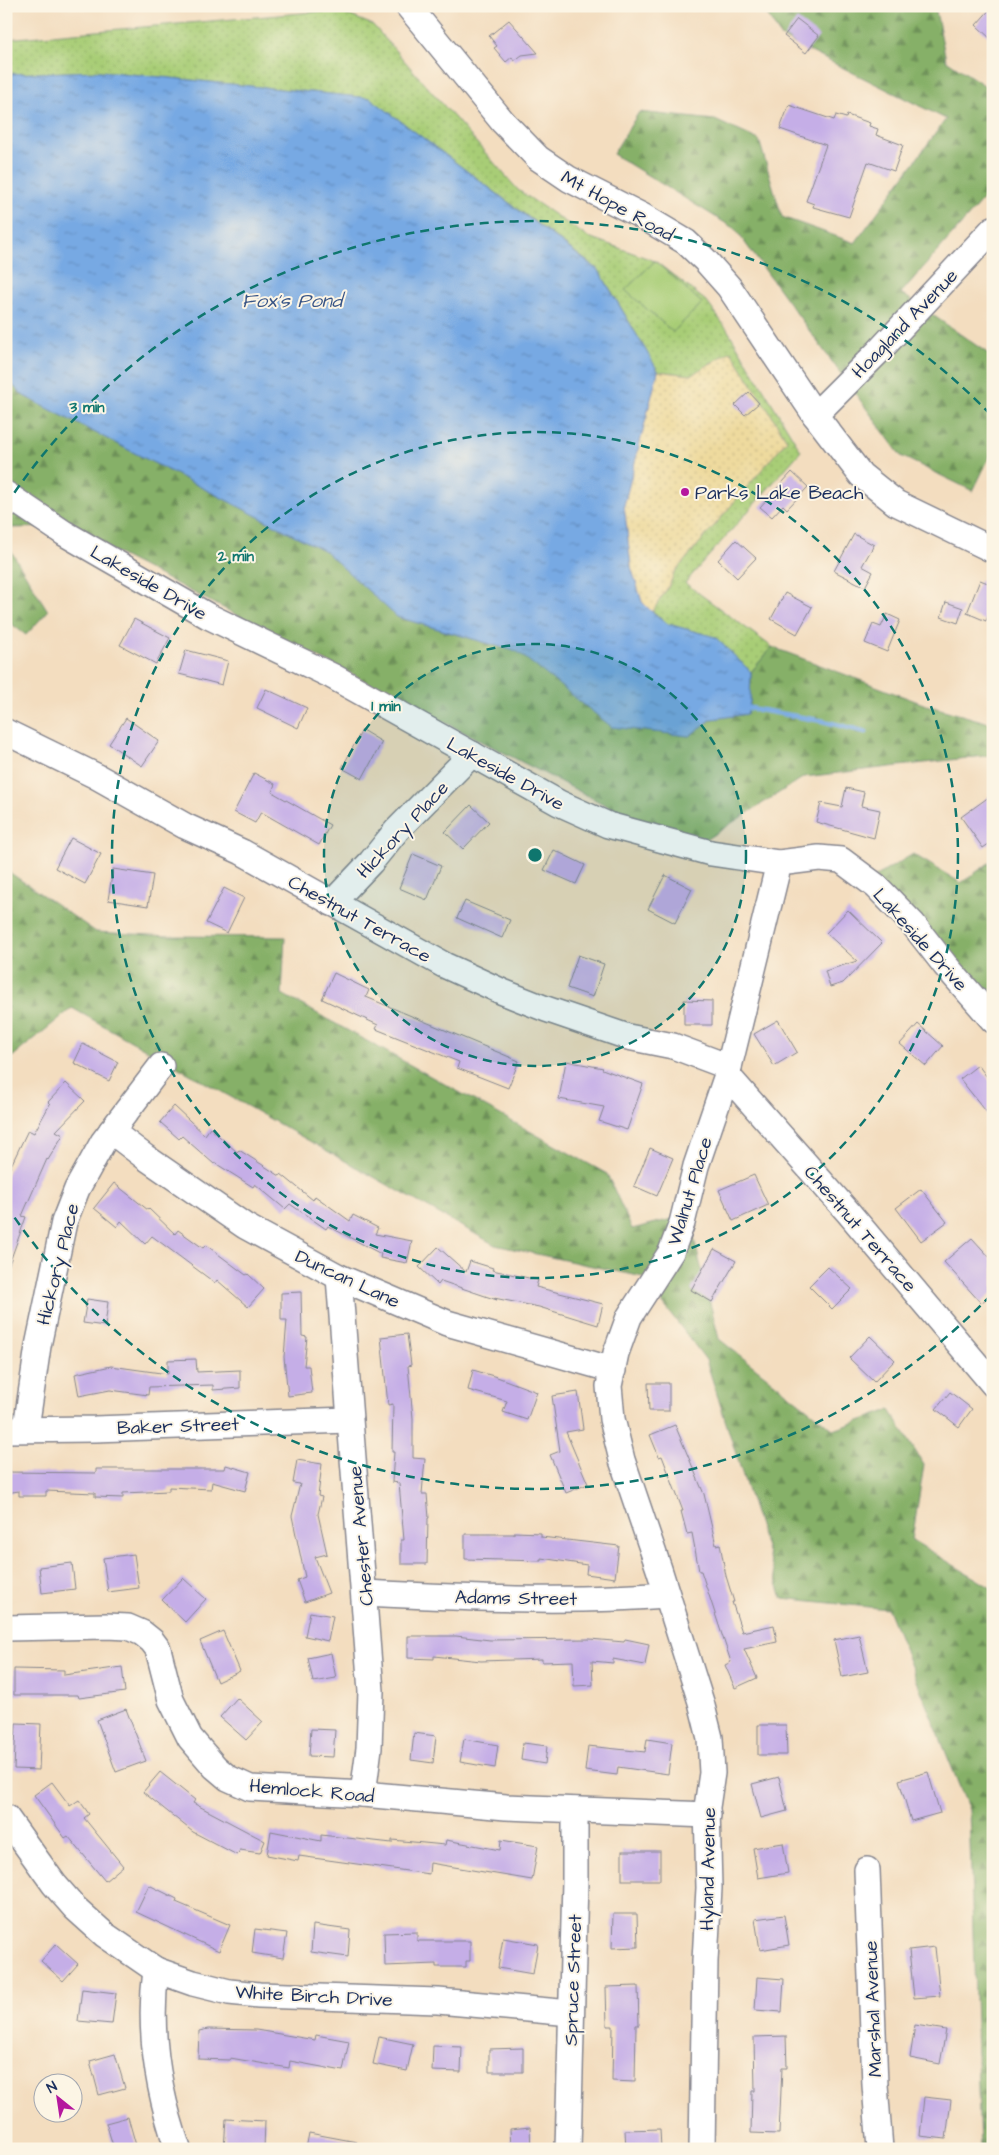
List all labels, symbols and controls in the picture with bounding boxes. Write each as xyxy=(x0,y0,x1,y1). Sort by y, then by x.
street label: Mt Hope Road xyxy=(556,164,679,249)
street label: Hoagland Avenue xyxy=(846,263,965,386)
water label: Fox's Pond xyxy=(242,287,346,315)
text: 3 min xyxy=(68,397,105,418)
place label: Parks Lake Beach xyxy=(695,480,864,507)
marker: Parks Lake Beach xyxy=(679,486,691,498)
street label: Lakeside Drive xyxy=(85,539,212,628)
text: 2 min xyxy=(217,546,255,567)
text: 1 min xyxy=(371,696,401,717)
street label: Lakeside Drive xyxy=(442,731,569,818)
street label: Hickory Place xyxy=(351,775,456,885)
centre of rings xyxy=(526,846,544,864)
street label: Chestnut Terrace xyxy=(283,869,436,970)
street label: Lakeside Drive xyxy=(866,882,974,998)
street label: Walnut Place xyxy=(661,1134,720,1249)
street label: Chestnut Terrace xyxy=(797,1160,922,1298)
street label: Hickory Place xyxy=(30,1201,88,1328)
street label: Duncan Lane xyxy=(291,1243,404,1315)
street label: Baker Street xyxy=(117,1411,240,1442)
street label: Chester Avenue xyxy=(342,1465,381,1607)
street label: Adams Street xyxy=(455,1584,578,1613)
street label: Hemlock Road xyxy=(248,1773,376,1810)
street label: Hyland Avenue xyxy=(694,1807,724,1931)
street label: Spruce Street xyxy=(558,1914,589,2046)
street label: Marshal Avenue xyxy=(858,1940,889,2078)
street label: White Birch Drive xyxy=(235,1979,393,2014)
north arrow xyxy=(32,2072,82,2122)
text: N xyxy=(43,2077,61,2098)

